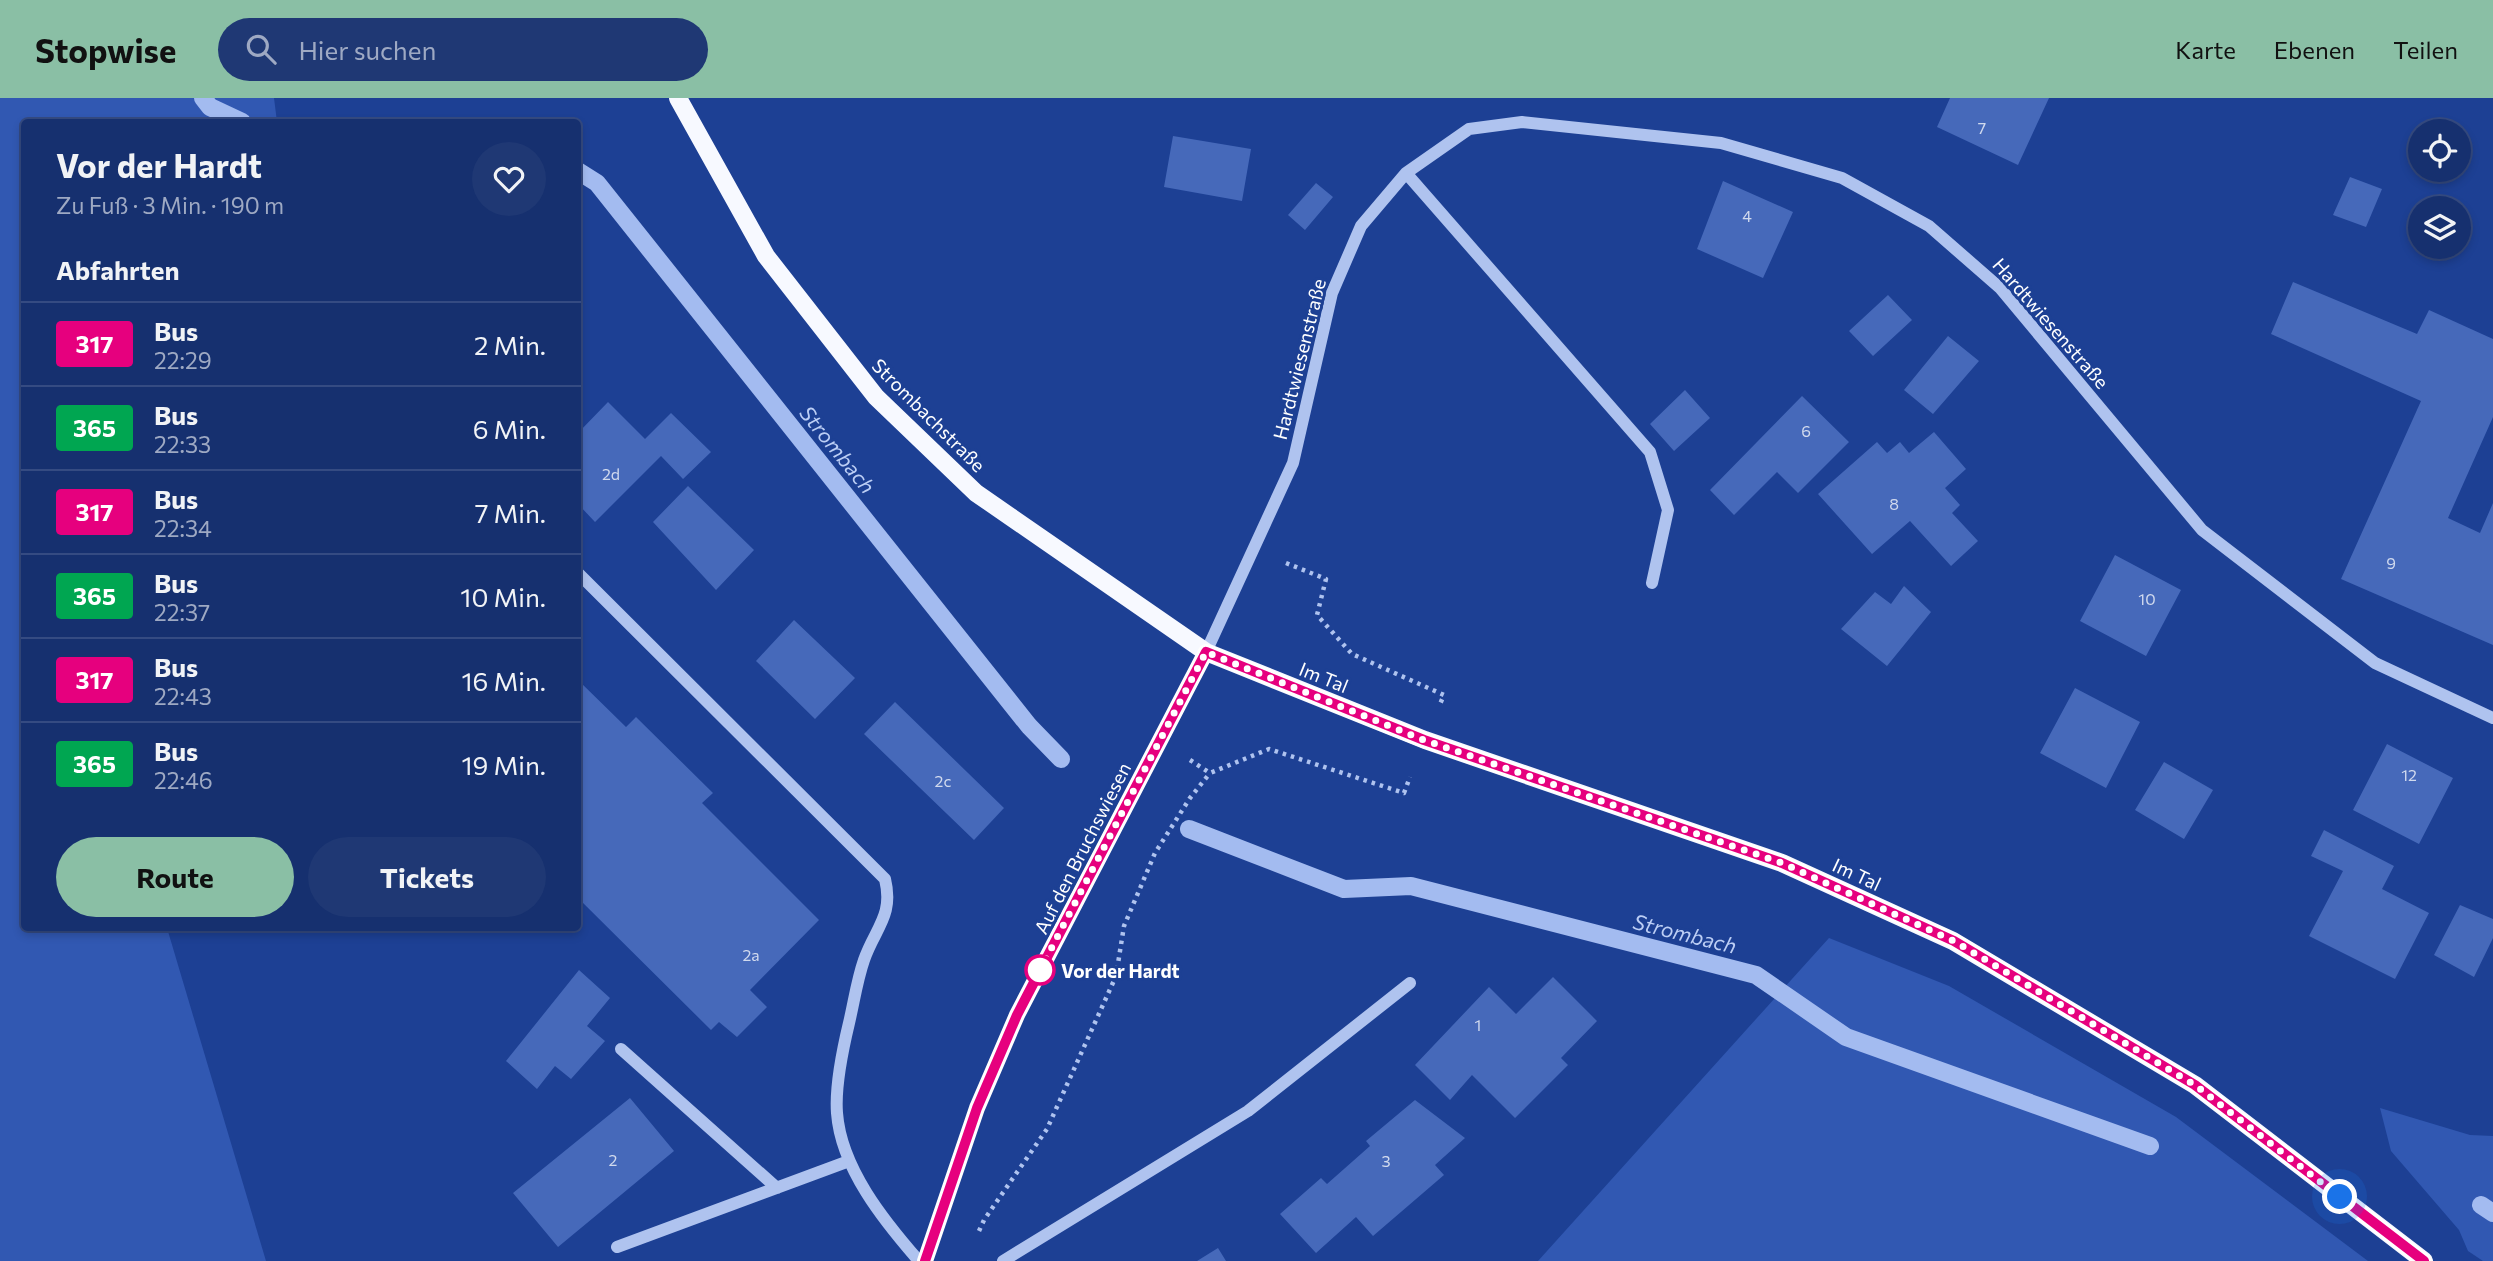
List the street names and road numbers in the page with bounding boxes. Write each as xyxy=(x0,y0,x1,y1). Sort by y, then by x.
street label: Hardtwiesenstraße xyxy=(1988,253,2114,393)
street label: Hardtwiesenstraße xyxy=(1268,276,1330,442)
street label: Strombachstraße xyxy=(868,354,990,476)
street label: Im Tal xyxy=(1296,657,1352,697)
street label: Auf den Bruchswiesen xyxy=(1029,759,1135,937)
street label: Im Tal xyxy=(1829,853,1885,895)

